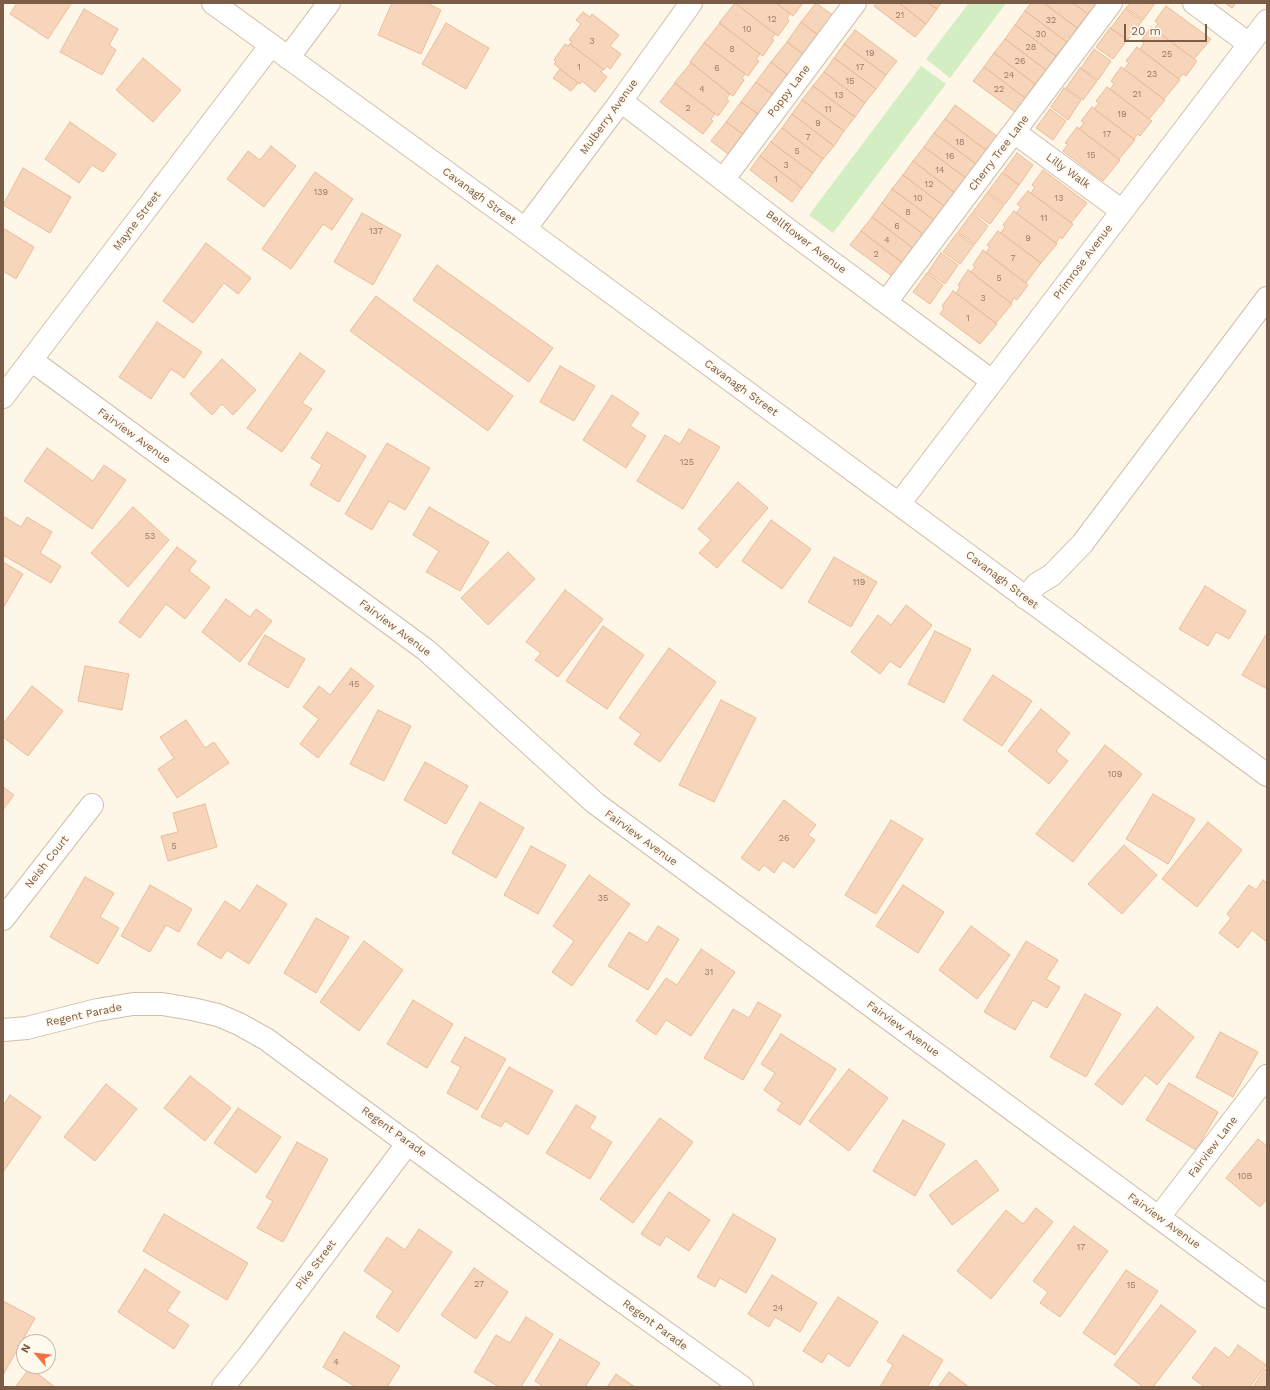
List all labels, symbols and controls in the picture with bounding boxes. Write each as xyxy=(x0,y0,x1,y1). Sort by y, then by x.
house number: 21 xyxy=(896,10,904,20)
house number: 12 xyxy=(768,14,776,24)
house number: 32 xyxy=(1046,15,1056,25)
scale bar xyxy=(1126,16,1209,42)
house number: 10 xyxy=(742,24,752,34)
text: 20 m xyxy=(1131,24,1161,38)
house number: 30 xyxy=(1036,29,1046,39)
house number: 3 xyxy=(589,36,595,46)
house number: 28 xyxy=(1026,42,1036,52)
house number: 8 xyxy=(729,44,735,54)
house number: 19 xyxy=(865,48,875,58)
house number: 25 xyxy=(1162,49,1172,59)
house number: 26 xyxy=(1015,56,1025,66)
house number: 1 xyxy=(577,62,581,72)
street label: Poppy Lane xyxy=(765,62,813,120)
house number: 17 xyxy=(856,62,864,72)
house number: 6 xyxy=(714,63,720,73)
house number: 23 xyxy=(1147,69,1157,79)
house number: 24 xyxy=(1004,70,1014,80)
house number: 15 xyxy=(846,76,854,86)
street label: Mulberry Avenue xyxy=(577,77,641,157)
house number: 4 xyxy=(699,84,705,94)
house number: 22 xyxy=(994,84,1004,94)
house number: 21 xyxy=(1133,89,1141,99)
house number: 13 xyxy=(835,90,843,100)
house number: 2 xyxy=(685,103,691,113)
house number: 11 xyxy=(824,104,832,114)
house number: 19 xyxy=(1117,109,1127,119)
street label: Cherry Tree Lane xyxy=(966,112,1032,194)
house number: 9 xyxy=(815,118,821,128)
house number: 17 xyxy=(1103,129,1111,139)
house number: 7 xyxy=(805,132,811,142)
house number: 18 xyxy=(955,137,965,147)
house number: 5 xyxy=(794,146,800,156)
house number: 15 xyxy=(1087,150,1095,160)
house number: 16 xyxy=(946,151,954,161)
street label: Lilly Walk xyxy=(1043,151,1093,191)
house number: 3 xyxy=(783,160,789,170)
street label: Cavanagh Street xyxy=(440,165,518,227)
house number: 14 xyxy=(935,165,945,175)
house number: 1 xyxy=(774,174,778,184)
house number: 12 xyxy=(925,179,933,189)
house number: 139 xyxy=(314,187,328,197)
street label: Mayne Street xyxy=(110,189,164,253)
house number: 10 xyxy=(913,193,923,203)
house number: 13 xyxy=(1055,193,1063,203)
house number: 8 xyxy=(905,207,911,217)
street label: Bellflower Avenue xyxy=(763,208,849,276)
house number: 11 xyxy=(1040,213,1048,223)
house number: 6 xyxy=(894,221,900,231)
street label: Primrose Avenue xyxy=(1051,222,1115,302)
house number: 137 xyxy=(369,226,383,236)
house number: 9 xyxy=(1025,233,1031,243)
house number: 4 xyxy=(884,235,890,245)
house number: 2 xyxy=(873,249,879,259)
house number: 7 xyxy=(1010,253,1016,263)
house number: 5 xyxy=(996,273,1002,283)
house number: 3 xyxy=(980,293,986,303)
house number: 1 xyxy=(966,313,970,323)
street label: Cavanagh Street xyxy=(702,357,780,419)
street label: Fairview Avenue xyxy=(95,405,173,467)
house number: 125 xyxy=(680,457,694,467)
house number: 53 xyxy=(145,531,155,541)
street label: Cavanagh Street xyxy=(963,548,1041,612)
house number: 119 xyxy=(853,577,865,587)
street label: Fairview Avenue xyxy=(356,597,434,659)
house number: 45 xyxy=(349,679,359,689)
house number: 109 xyxy=(1108,769,1122,779)
street label: Fairview Avenue xyxy=(602,807,680,869)
street label: Neish Court xyxy=(22,833,72,891)
house number: 26 xyxy=(779,833,789,843)
house number: 5 xyxy=(171,841,177,851)
house number: 35 xyxy=(598,893,608,903)
house number: 31 xyxy=(705,967,713,977)
street label: Fairview Avenue xyxy=(864,998,942,1060)
street label: Regent Parade xyxy=(45,1000,123,1030)
street label: Regent Parade xyxy=(359,1104,429,1160)
street label: Fairview Lane xyxy=(1186,1114,1240,1180)
house number: 10B xyxy=(1238,1171,1252,1181)
street label: Fairview Avenue xyxy=(1125,1190,1203,1252)
street label: Pike Street xyxy=(293,1238,339,1292)
house number: 17 xyxy=(1077,1242,1085,1252)
house number: 27 xyxy=(474,1279,484,1289)
house number: 15 xyxy=(1127,1280,1135,1290)
street label: Regent Parade xyxy=(620,1297,690,1353)
house number: 24 xyxy=(773,1303,783,1313)
north arrow xyxy=(16,1334,56,1374)
text: N xyxy=(18,1342,33,1355)
house number: 4 xyxy=(333,1357,339,1367)

